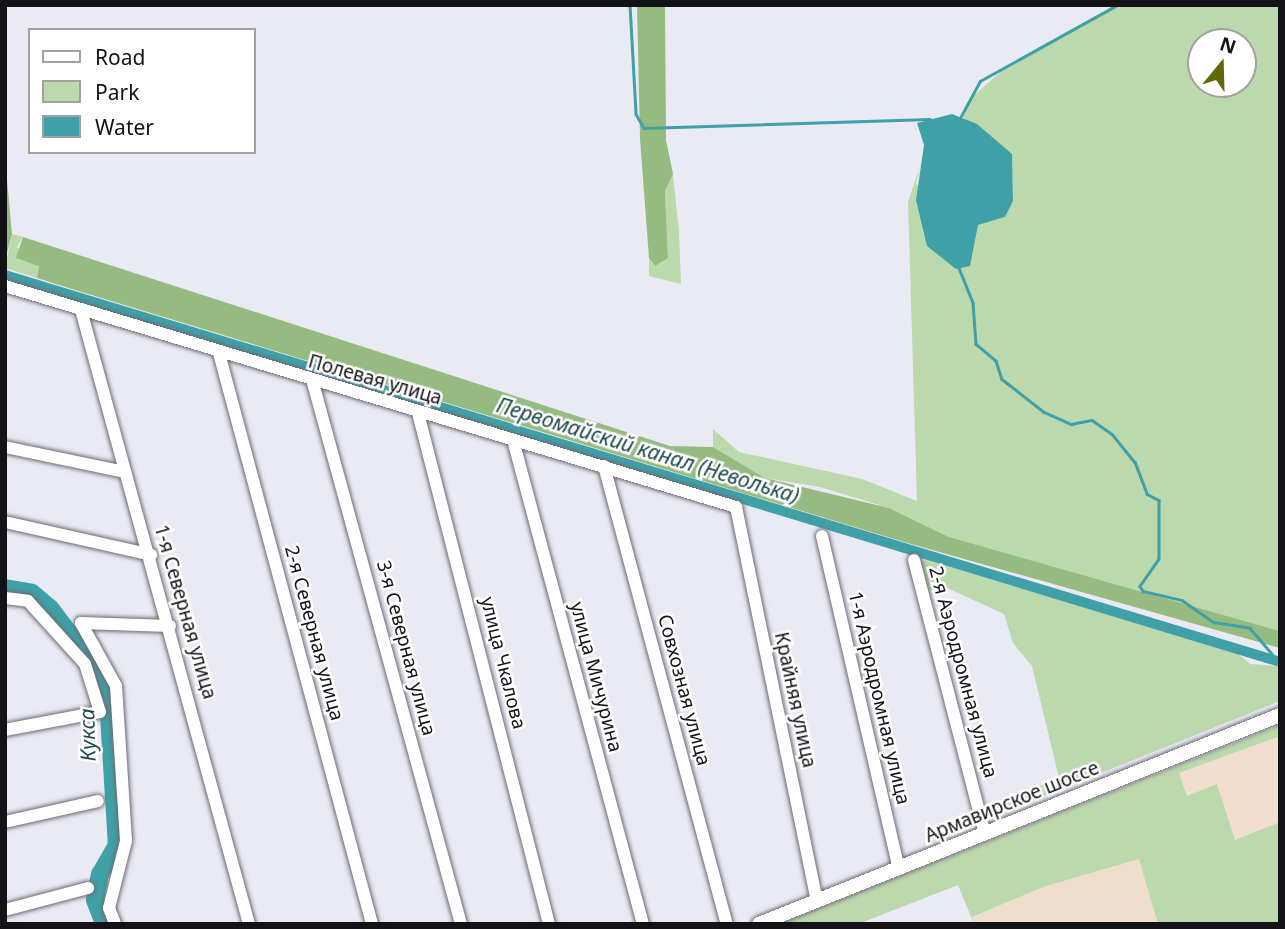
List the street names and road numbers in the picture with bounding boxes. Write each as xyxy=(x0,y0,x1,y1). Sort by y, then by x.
street label: Полевая улица xyxy=(306,350,444,410)
street label: 1-я Северная улица xyxy=(149,522,221,702)
street label: 2-я Северная улица xyxy=(280,543,348,723)
street label: 3-я Северная улица xyxy=(372,558,440,738)
street label: 2-я Аэродромная улица xyxy=(924,564,1002,780)
street label: 1-я Аэродромная улица xyxy=(843,589,915,807)
street label: улица Чкалова xyxy=(476,594,530,732)
street label: улица Мичурина xyxy=(565,600,627,754)
street label: Совхозная улица xyxy=(653,612,715,768)
street label: Крайняя улица xyxy=(769,630,821,770)
street label: Армавирское шоссе xyxy=(922,757,1102,847)

